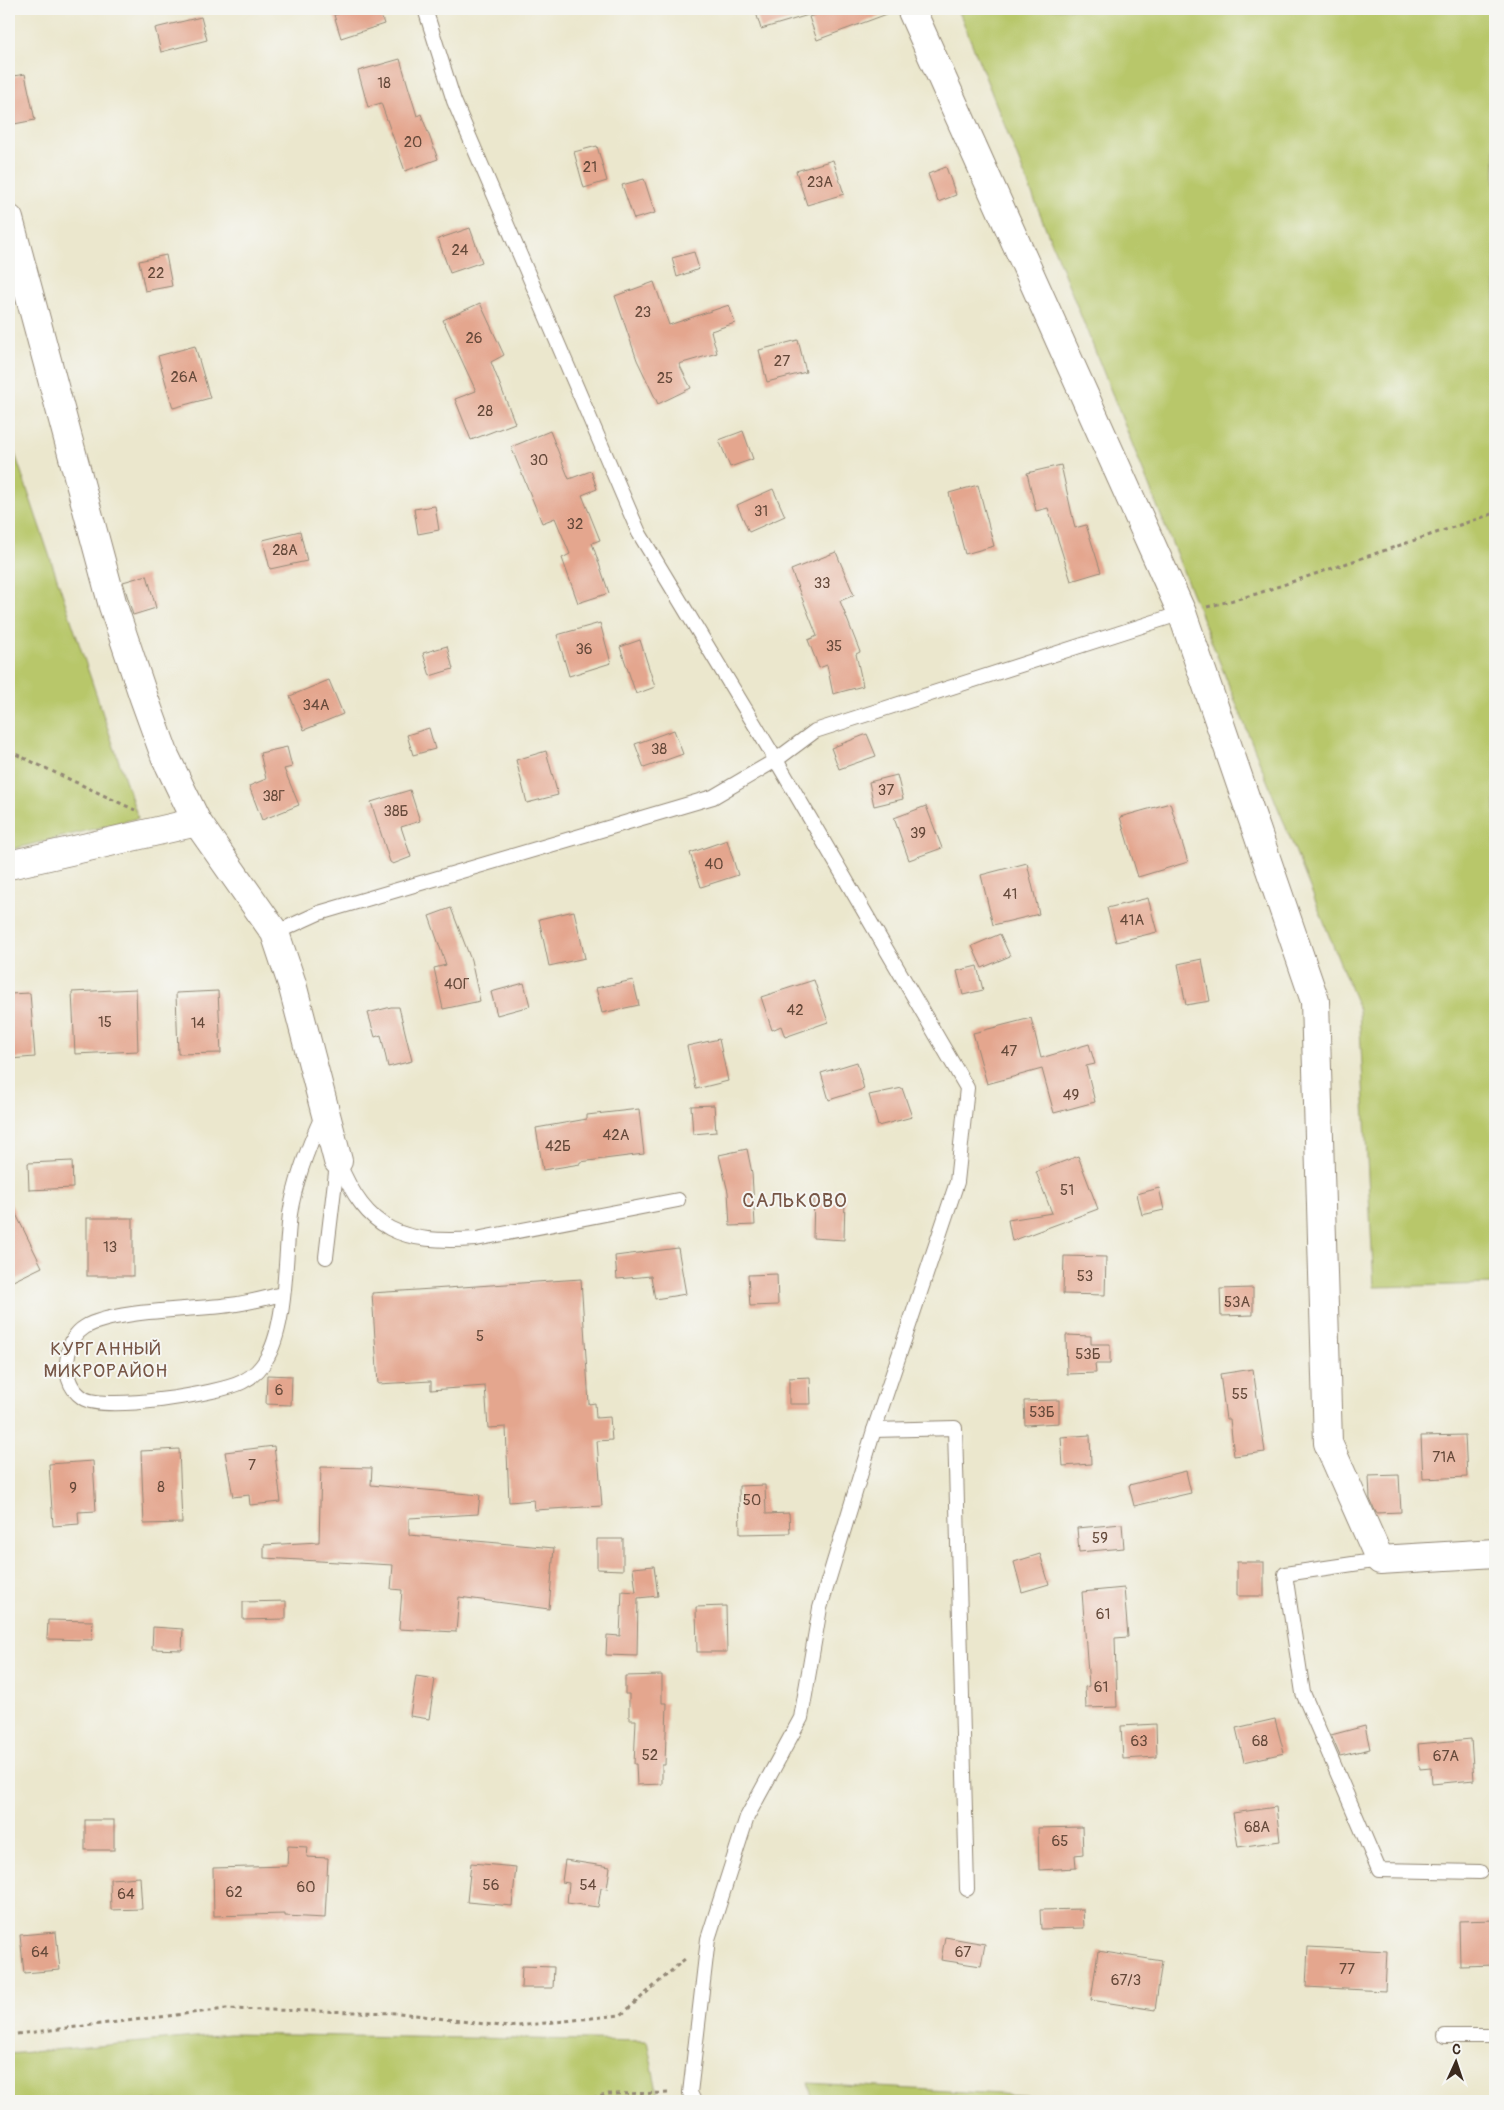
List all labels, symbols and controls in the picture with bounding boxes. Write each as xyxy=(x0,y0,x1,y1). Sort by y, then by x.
house number: 18 xyxy=(377,74,391,93)
house number: 20 xyxy=(404,133,422,152)
house number: 21 xyxy=(583,158,597,177)
house number: 23А xyxy=(807,173,833,192)
house number: 24 xyxy=(451,241,469,260)
house number: 22 xyxy=(148,264,164,283)
house number: 23 xyxy=(635,303,651,322)
house number: 26 xyxy=(465,329,483,348)
house number: 27 xyxy=(774,352,790,371)
house number: 26А xyxy=(171,368,198,387)
house number: 25 xyxy=(657,369,673,388)
house number: 28 xyxy=(477,402,493,421)
house number: 30 xyxy=(530,451,548,470)
house number: 31 xyxy=(754,502,768,521)
house number: 32 xyxy=(567,515,583,534)
house number: 28А xyxy=(272,541,298,560)
house number: 33 xyxy=(814,574,830,593)
house number: 35 xyxy=(826,637,842,656)
house number: 36 xyxy=(575,640,593,659)
house number: 34А xyxy=(303,696,330,715)
house number: 38 xyxy=(651,740,667,759)
house number: 37 xyxy=(878,781,894,800)
house number: 38Г xyxy=(262,787,286,806)
house number: 38Б xyxy=(384,802,408,821)
house number: 39 xyxy=(910,824,926,843)
house number: 40 xyxy=(705,855,723,874)
house number: 41 xyxy=(1003,885,1017,904)
house number: 41А xyxy=(1120,911,1144,930)
house number: 40Г xyxy=(444,975,470,994)
house number: 42 xyxy=(786,1001,804,1020)
house number: 15 xyxy=(98,1013,112,1032)
house number: 14 xyxy=(191,1014,206,1033)
house number: 47 xyxy=(1001,1042,1017,1061)
house number: 49 xyxy=(1063,1086,1079,1105)
house number: 42А xyxy=(603,1126,630,1145)
house number: 42Б xyxy=(545,1137,571,1156)
house number: 51 xyxy=(1060,1181,1074,1200)
district label: САЛЬКОВО xyxy=(742,1188,848,1213)
house number: 13 xyxy=(103,1238,117,1257)
house number: 53 xyxy=(1077,1267,1093,1286)
house number: 53А xyxy=(1224,1293,1250,1312)
house number: 5 xyxy=(476,1327,484,1346)
district label: КУРГАННЫЙ МИКРОРАЙОН xyxy=(44,1337,168,1383)
house number: 53Б xyxy=(1075,1345,1101,1364)
house number: 6 xyxy=(275,1381,283,1400)
house number: 55 xyxy=(1232,1385,1248,1404)
house number: 53Б xyxy=(1029,1403,1055,1422)
house number: 71А xyxy=(1432,1448,1456,1467)
house number: 7 xyxy=(248,1456,256,1475)
house number: 8 xyxy=(157,1478,165,1497)
house number: 9 xyxy=(69,1479,77,1498)
house number: 50 xyxy=(743,1491,761,1510)
house number: 59 xyxy=(1092,1529,1108,1548)
house number: 61 xyxy=(1096,1605,1110,1624)
house number: 61 xyxy=(1094,1678,1108,1697)
house number: 63 xyxy=(1130,1732,1148,1751)
house number: 68 xyxy=(1252,1732,1269,1751)
house number: 52 xyxy=(642,1746,658,1765)
house number: 67А xyxy=(1433,1747,1459,1766)
house number: 68А xyxy=(1244,1818,1270,1837)
house number: 65 xyxy=(1052,1832,1068,1851)
house number: 56 xyxy=(483,1876,499,1895)
house number: 54 xyxy=(580,1876,597,1895)
house number: 60 xyxy=(297,1878,315,1897)
house number: 62 xyxy=(225,1883,243,1902)
house number: 64 xyxy=(117,1885,135,1904)
house number: 64 xyxy=(31,1943,49,1962)
house number: 67 xyxy=(955,1943,971,1962)
house number: 77 xyxy=(1339,1960,1355,1979)
house number: 67/3 xyxy=(1111,1971,1141,1990)
north arrow xyxy=(1432,2038,1482,2088)
text: С xyxy=(1452,2041,1462,2058)

